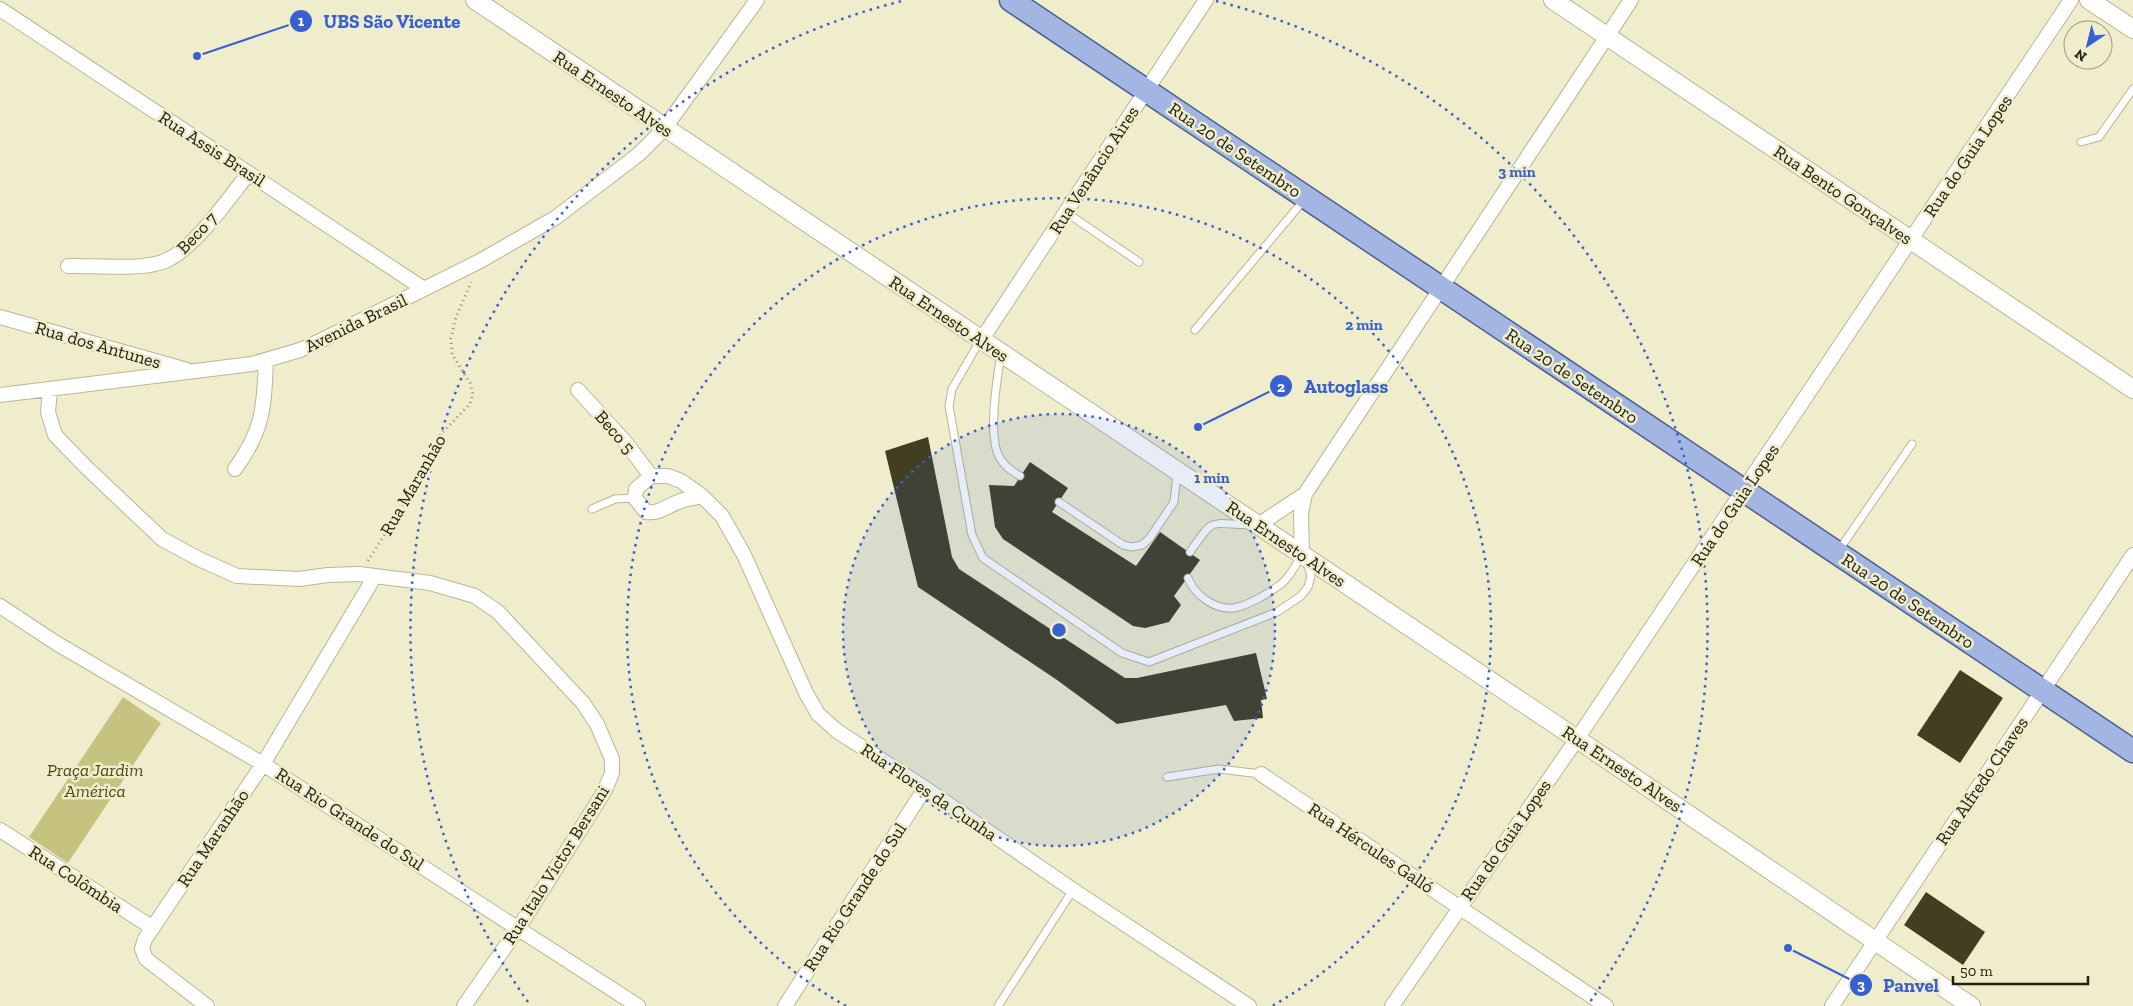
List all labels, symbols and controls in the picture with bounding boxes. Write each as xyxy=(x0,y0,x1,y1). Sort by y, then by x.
callout: UBS São Vicente xyxy=(288,4,471,38)
text: UBS São Vicente xyxy=(324,10,460,33)
text: 1 xyxy=(298,12,304,30)
north arrow xyxy=(2063,20,2113,70)
text: N xyxy=(2071,45,2090,65)
street label: Rua Ernesto Alves xyxy=(549,46,677,142)
street label: Rua do Guia Lopes xyxy=(1919,91,2017,221)
street label: Rua 20 de Setembro xyxy=(1164,97,1306,203)
street label: Rua Venâncio Aires xyxy=(1044,102,1144,238)
street label: Rua Assis Brasil xyxy=(155,106,270,192)
street label: Rua Bento Gonçalves xyxy=(1770,140,1917,250)
text: 3 min xyxy=(1498,163,1536,181)
street label: Beco 7 xyxy=(172,207,222,258)
street label: Rua Ernesto Alves xyxy=(885,271,1013,367)
street label: Avenida Brasil xyxy=(301,289,411,357)
text: 2 min xyxy=(1345,316,1383,334)
street label: Rua dos Antunes xyxy=(33,317,164,374)
street label: Rua 20 de Setembro xyxy=(1501,323,1643,429)
callout: Autoglass xyxy=(1268,369,1398,403)
text: Autoglass xyxy=(1304,375,1389,398)
text: 2 xyxy=(1277,378,1285,396)
street label: Beco 5 xyxy=(590,406,640,458)
street label: Rua Maranhão xyxy=(375,431,451,539)
street label: Rua do Guia Lopes xyxy=(1686,440,1784,570)
text: 1 min xyxy=(1194,469,1230,487)
street label: Rua Ernesto Alves xyxy=(1222,496,1350,592)
street label: Rua 20 de Setembro xyxy=(1837,548,1979,654)
centre of rings xyxy=(1050,621,1068,639)
street label: Rua Alfredo Chaves xyxy=(1931,713,2033,849)
street label: Rua Ernesto Alves xyxy=(1558,721,1686,817)
street label: Rua Flores da Cunha xyxy=(857,738,1002,846)
park label: Praça Jardim América xyxy=(47,759,143,802)
street label: Rua Rio Grande do Sul xyxy=(272,763,429,875)
street label: Rua do Guia Lopes xyxy=(1456,775,1556,905)
street label: Rua Italo Victor Bersani xyxy=(498,782,614,948)
street label: Rua Maranhão xyxy=(172,785,254,891)
street label: Rua Hércules Galló xyxy=(1304,798,1438,898)
street label: Rua Rio Grande do Sul xyxy=(799,818,911,975)
street label: Rua Colômbia xyxy=(25,840,127,918)
scale bar xyxy=(1953,954,2088,986)
text: 50 m xyxy=(1960,962,1993,980)
callout: Panvel xyxy=(1848,968,1949,1002)
text: Panvel xyxy=(1883,974,1940,997)
text: 3 xyxy=(1857,976,1865,994)

